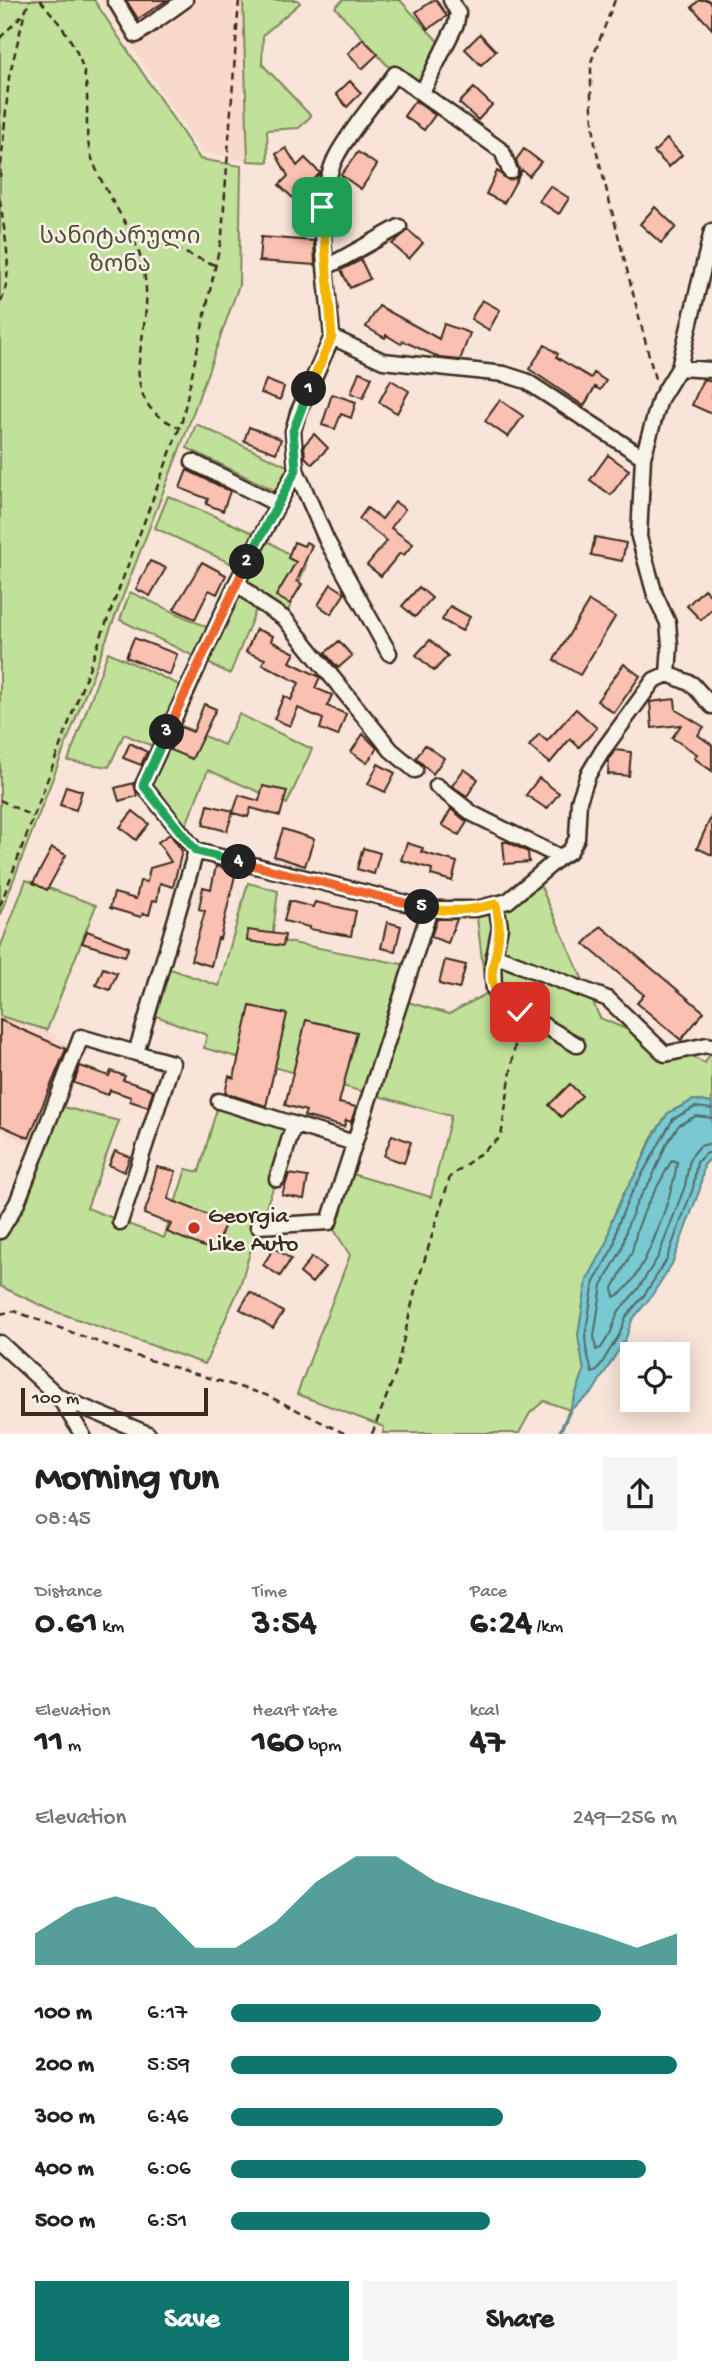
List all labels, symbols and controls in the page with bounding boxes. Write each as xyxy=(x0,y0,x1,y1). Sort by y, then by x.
pin xyxy=(292,177,352,237)
icon: arrive xyxy=(303,188,341,226)
park label: სანიტარული ზონა xyxy=(39,224,201,281)
pin: 1 xyxy=(292,372,326,406)
text: 1 xyxy=(305,377,312,400)
pin: 2 xyxy=(230,544,264,580)
text: 2 xyxy=(242,550,251,573)
pin: 3 xyxy=(150,714,184,750)
text: 3 xyxy=(162,720,171,743)
pin: 4 xyxy=(222,844,256,880)
text: 4 xyxy=(234,850,243,873)
pin: 5 xyxy=(404,890,440,925)
text: 5 xyxy=(417,895,427,918)
pin xyxy=(490,982,550,1042)
icon: check xyxy=(501,993,539,1031)
place label: Georgia Like Auto xyxy=(208,1203,298,1260)
marker: Georgia Like Auto xyxy=(186,1220,202,1236)
map controls xyxy=(620,1342,690,1412)
button: locate xyxy=(620,1342,690,1412)
scale bar xyxy=(21,1384,208,1416)
text: 100 m xyxy=(32,1388,79,1411)
button: share xyxy=(603,1457,677,1531)
text: Morning run xyxy=(35,1458,219,1502)
text: 08:45 xyxy=(35,1506,91,1533)
text: Distance xyxy=(35,1581,102,1604)
text: Time xyxy=(252,1581,287,1604)
text: Pace xyxy=(470,1581,507,1604)
text: 0.61 xyxy=(35,1604,98,1645)
text: 3:54 xyxy=(252,1604,316,1645)
text: 6:24 xyxy=(470,1604,532,1645)
text: km xyxy=(98,1616,124,1639)
text: /km xyxy=(532,1616,563,1639)
text: Elevation xyxy=(35,1700,111,1723)
text: Heart rate xyxy=(252,1700,337,1723)
text: kcal xyxy=(470,1700,499,1723)
text: 11 xyxy=(35,1723,63,1764)
text: 160 xyxy=(252,1723,304,1764)
text: 47 xyxy=(470,1723,504,1764)
text: m xyxy=(63,1735,81,1758)
text: bpm xyxy=(304,1735,341,1758)
text: Elevation xyxy=(35,1805,126,1832)
text: 249–256 m xyxy=(572,1805,677,1832)
text: 100 m xyxy=(35,2000,92,2027)
text: 6:17 xyxy=(147,2000,187,2027)
text: 200 m xyxy=(35,2052,94,2079)
text: 5:59 xyxy=(147,2052,190,2079)
text: 300 m xyxy=(35,2104,95,2131)
text: 6:46 xyxy=(147,2104,188,2131)
text: 400 m xyxy=(35,2156,94,2183)
text: 6:06 xyxy=(147,2156,191,2183)
text: 500 m xyxy=(35,2208,95,2235)
text: 6:51 xyxy=(147,2208,187,2235)
button: Save xyxy=(35,2281,349,2361)
button: Share xyxy=(363,2281,677,2361)

